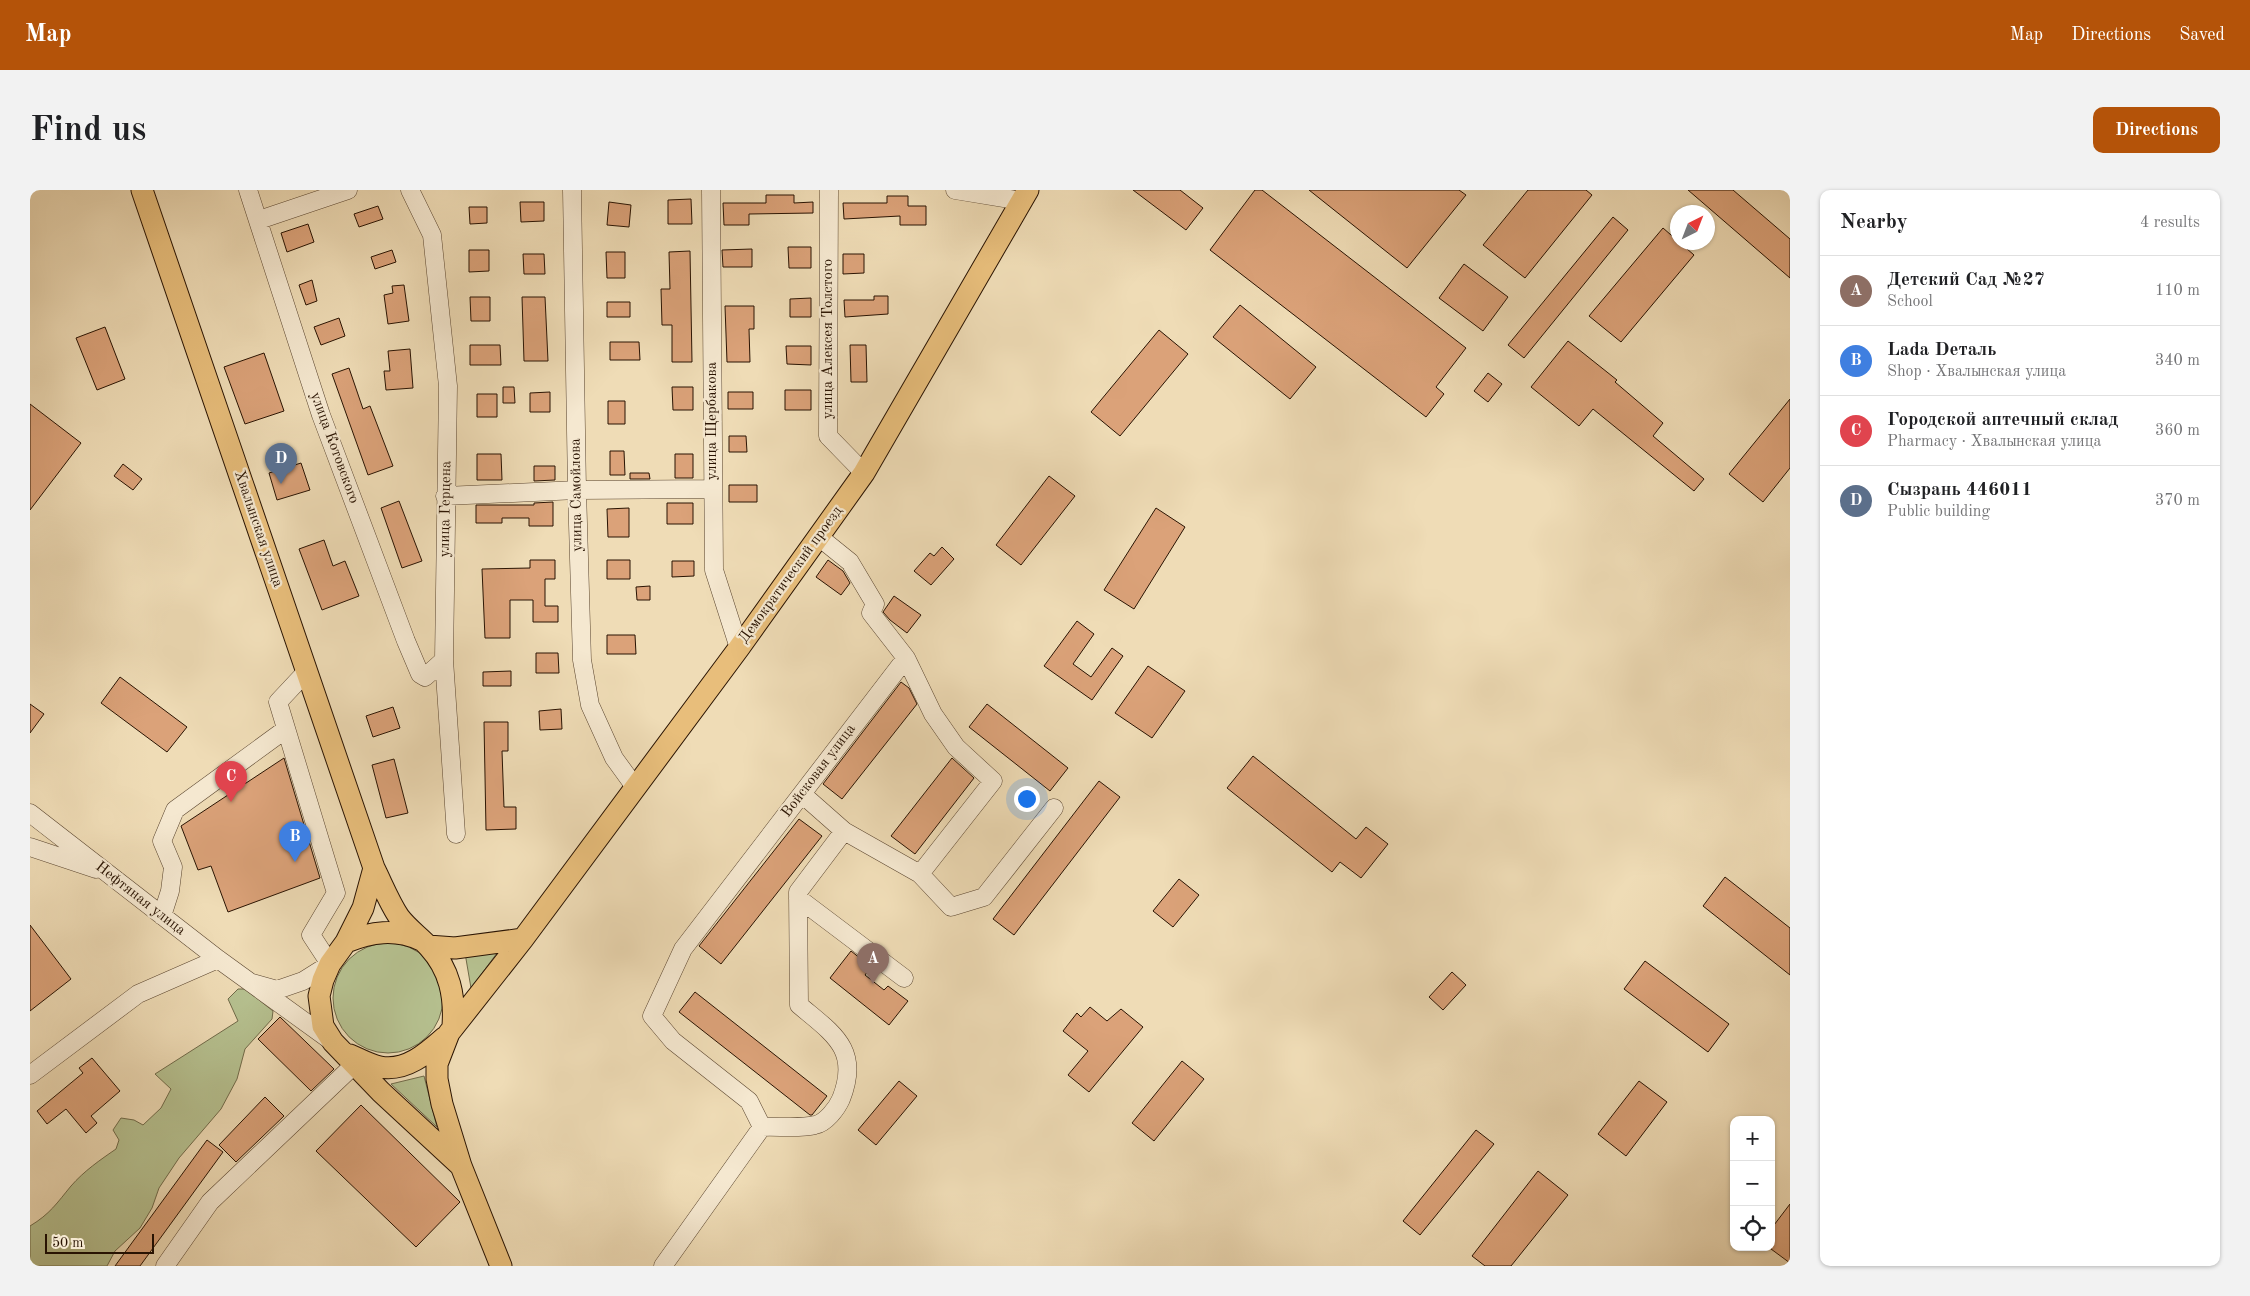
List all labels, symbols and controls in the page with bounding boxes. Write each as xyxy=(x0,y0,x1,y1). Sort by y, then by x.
text: Map xyxy=(25,23,72,47)
text: Map xyxy=(2010,26,2043,44)
text: Directions xyxy=(2071,26,2151,44)
text: Saved xyxy=(2179,26,2225,44)
button: Directions xyxy=(2093,107,2220,153)
text: Find us xyxy=(30,113,146,148)
north arrow xyxy=(1670,205,1715,250)
text: Nearby xyxy=(1840,212,1908,233)
text: 4 results xyxy=(2140,215,2200,231)
street label: улица Алексея Толстого xyxy=(821,259,836,419)
text: Детский Сад №27 xyxy=(1887,271,2045,290)
text: A xyxy=(1850,283,1862,299)
text: 110 m xyxy=(2155,283,2200,299)
text: School xyxy=(1887,294,1933,310)
text: Lada Dеталь xyxy=(1887,341,1996,360)
text: B xyxy=(1850,353,1862,369)
text: 340 m xyxy=(2155,353,2200,369)
street label: улица Щербакова xyxy=(705,361,720,480)
text: Shop · Хвалынская улица xyxy=(1887,364,2066,380)
street label: улица Котовского xyxy=(307,390,361,506)
text: Городской аптечный склад xyxy=(1887,411,2118,430)
text: C xyxy=(1851,423,1861,439)
text: 360 m xyxy=(2155,423,2200,439)
text: Pharmacy · Хвалынская улица xyxy=(1887,434,2101,450)
street label: улица Самойлова xyxy=(568,437,585,552)
pin: D xyxy=(265,443,297,484)
street label: улица Герцена xyxy=(438,460,454,557)
street label: Хвалынская улица xyxy=(231,469,285,590)
text: Сызрань 446011 xyxy=(1887,481,2032,500)
text: D xyxy=(1850,493,1862,509)
text: 370 m xyxy=(2155,493,2200,509)
street label: Демократический проезд xyxy=(736,503,846,646)
text: Public building xyxy=(1887,504,1990,520)
street label: Войсковая улица xyxy=(779,721,859,820)
pin: C xyxy=(215,761,247,802)
your location xyxy=(1014,786,1040,812)
pin: B xyxy=(279,821,311,862)
street label: Нефтяная улица xyxy=(92,859,188,939)
pin: A xyxy=(857,943,889,984)
map controls xyxy=(1730,1116,1775,1251)
button: + xyxy=(1730,1116,1775,1161)
button: − xyxy=(1730,1161,1775,1206)
button: locate xyxy=(1730,1206,1775,1251)
scale bar xyxy=(45,1231,154,1254)
text: 50 m xyxy=(52,1236,83,1250)

